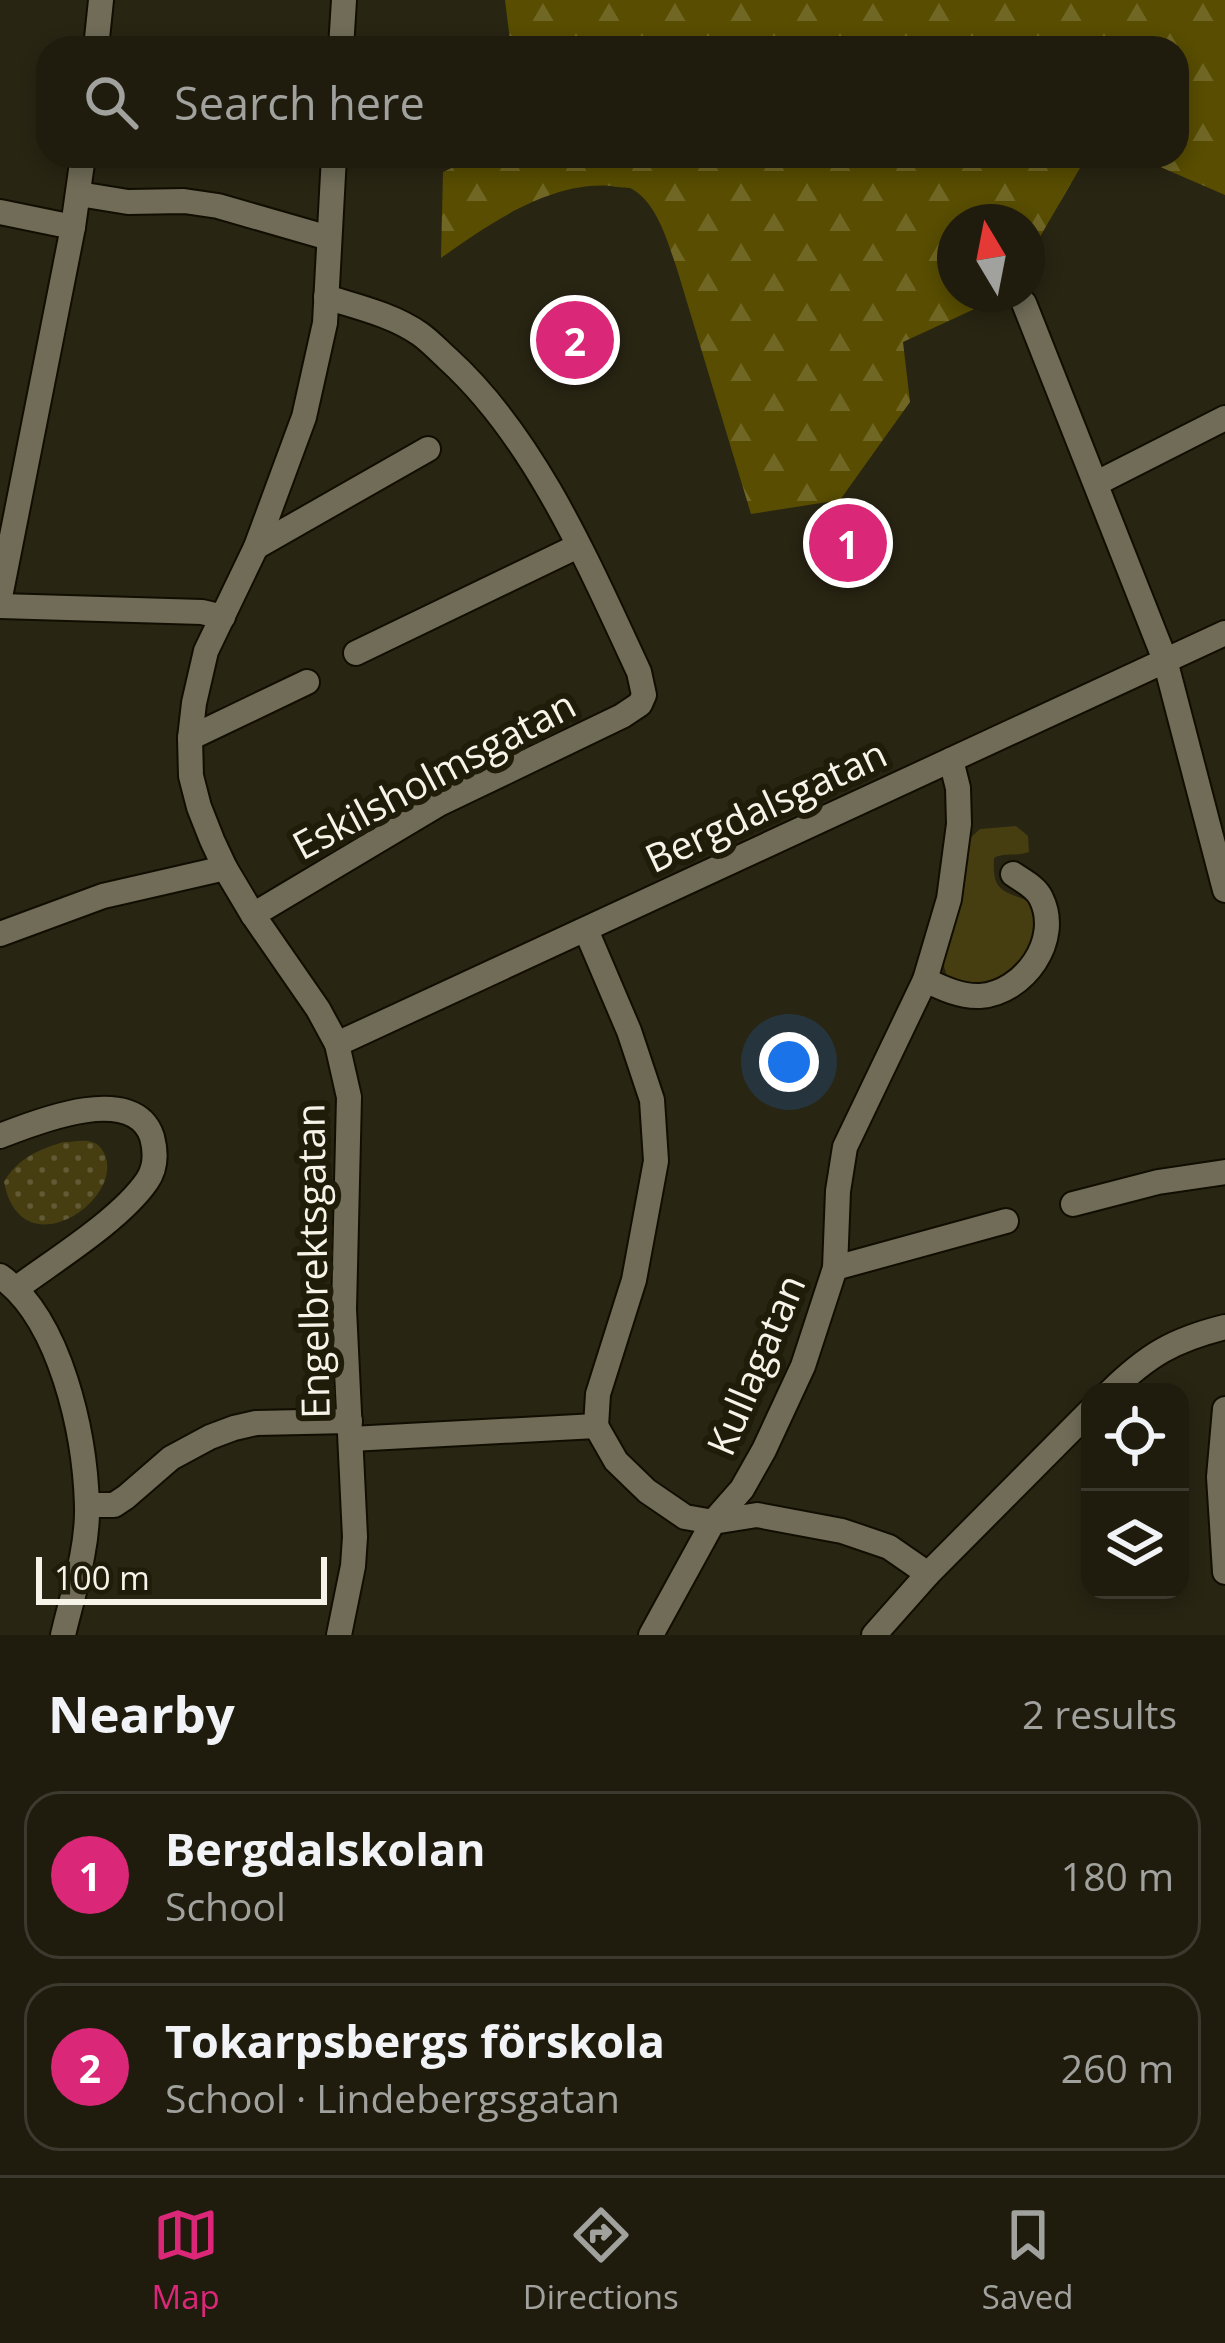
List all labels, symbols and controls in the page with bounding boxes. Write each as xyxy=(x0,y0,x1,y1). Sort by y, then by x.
search box xyxy=(36,36,1189,168)
icon: search xyxy=(78,69,144,135)
text: Search here xyxy=(174,72,425,133)
north arrow xyxy=(937,204,1045,312)
pin: 2 xyxy=(536,295,614,385)
pin: 1 xyxy=(809,498,887,588)
street label: Eskilsholmsgatan xyxy=(283,677,584,871)
street label: Bergdalsgatan xyxy=(636,726,895,884)
your location xyxy=(759,1032,819,1092)
street label: Engelbrektsgatan xyxy=(282,1103,341,1419)
street label: Kullagatan xyxy=(693,1266,816,1463)
map controls xyxy=(1081,1383,1189,1599)
button: locate xyxy=(1081,1383,1189,1491)
button: layers xyxy=(1081,1491,1189,1599)
scale bar xyxy=(36,1551,327,1604)
text: 100 m xyxy=(54,1555,150,1600)
text: Nearby xyxy=(48,1678,235,1748)
text: 2 results xyxy=(1022,1687,1177,1740)
text: Bergdalskolan xyxy=(165,1818,486,1879)
text: 1 xyxy=(79,1849,101,1902)
text: 180 m xyxy=(1061,1849,1174,1902)
text: School xyxy=(165,1879,286,1932)
text: Tokarpsbergs förskola xyxy=(165,2010,665,2071)
text: 2 xyxy=(79,2041,101,2094)
text: 260 m xyxy=(1061,2041,1174,2094)
text: School · Lindebergsgatan xyxy=(165,2071,620,2124)
tab: Map xyxy=(152,2202,220,2319)
tab: Directions xyxy=(523,2202,679,2319)
tab: Saved xyxy=(982,2202,1073,2319)

